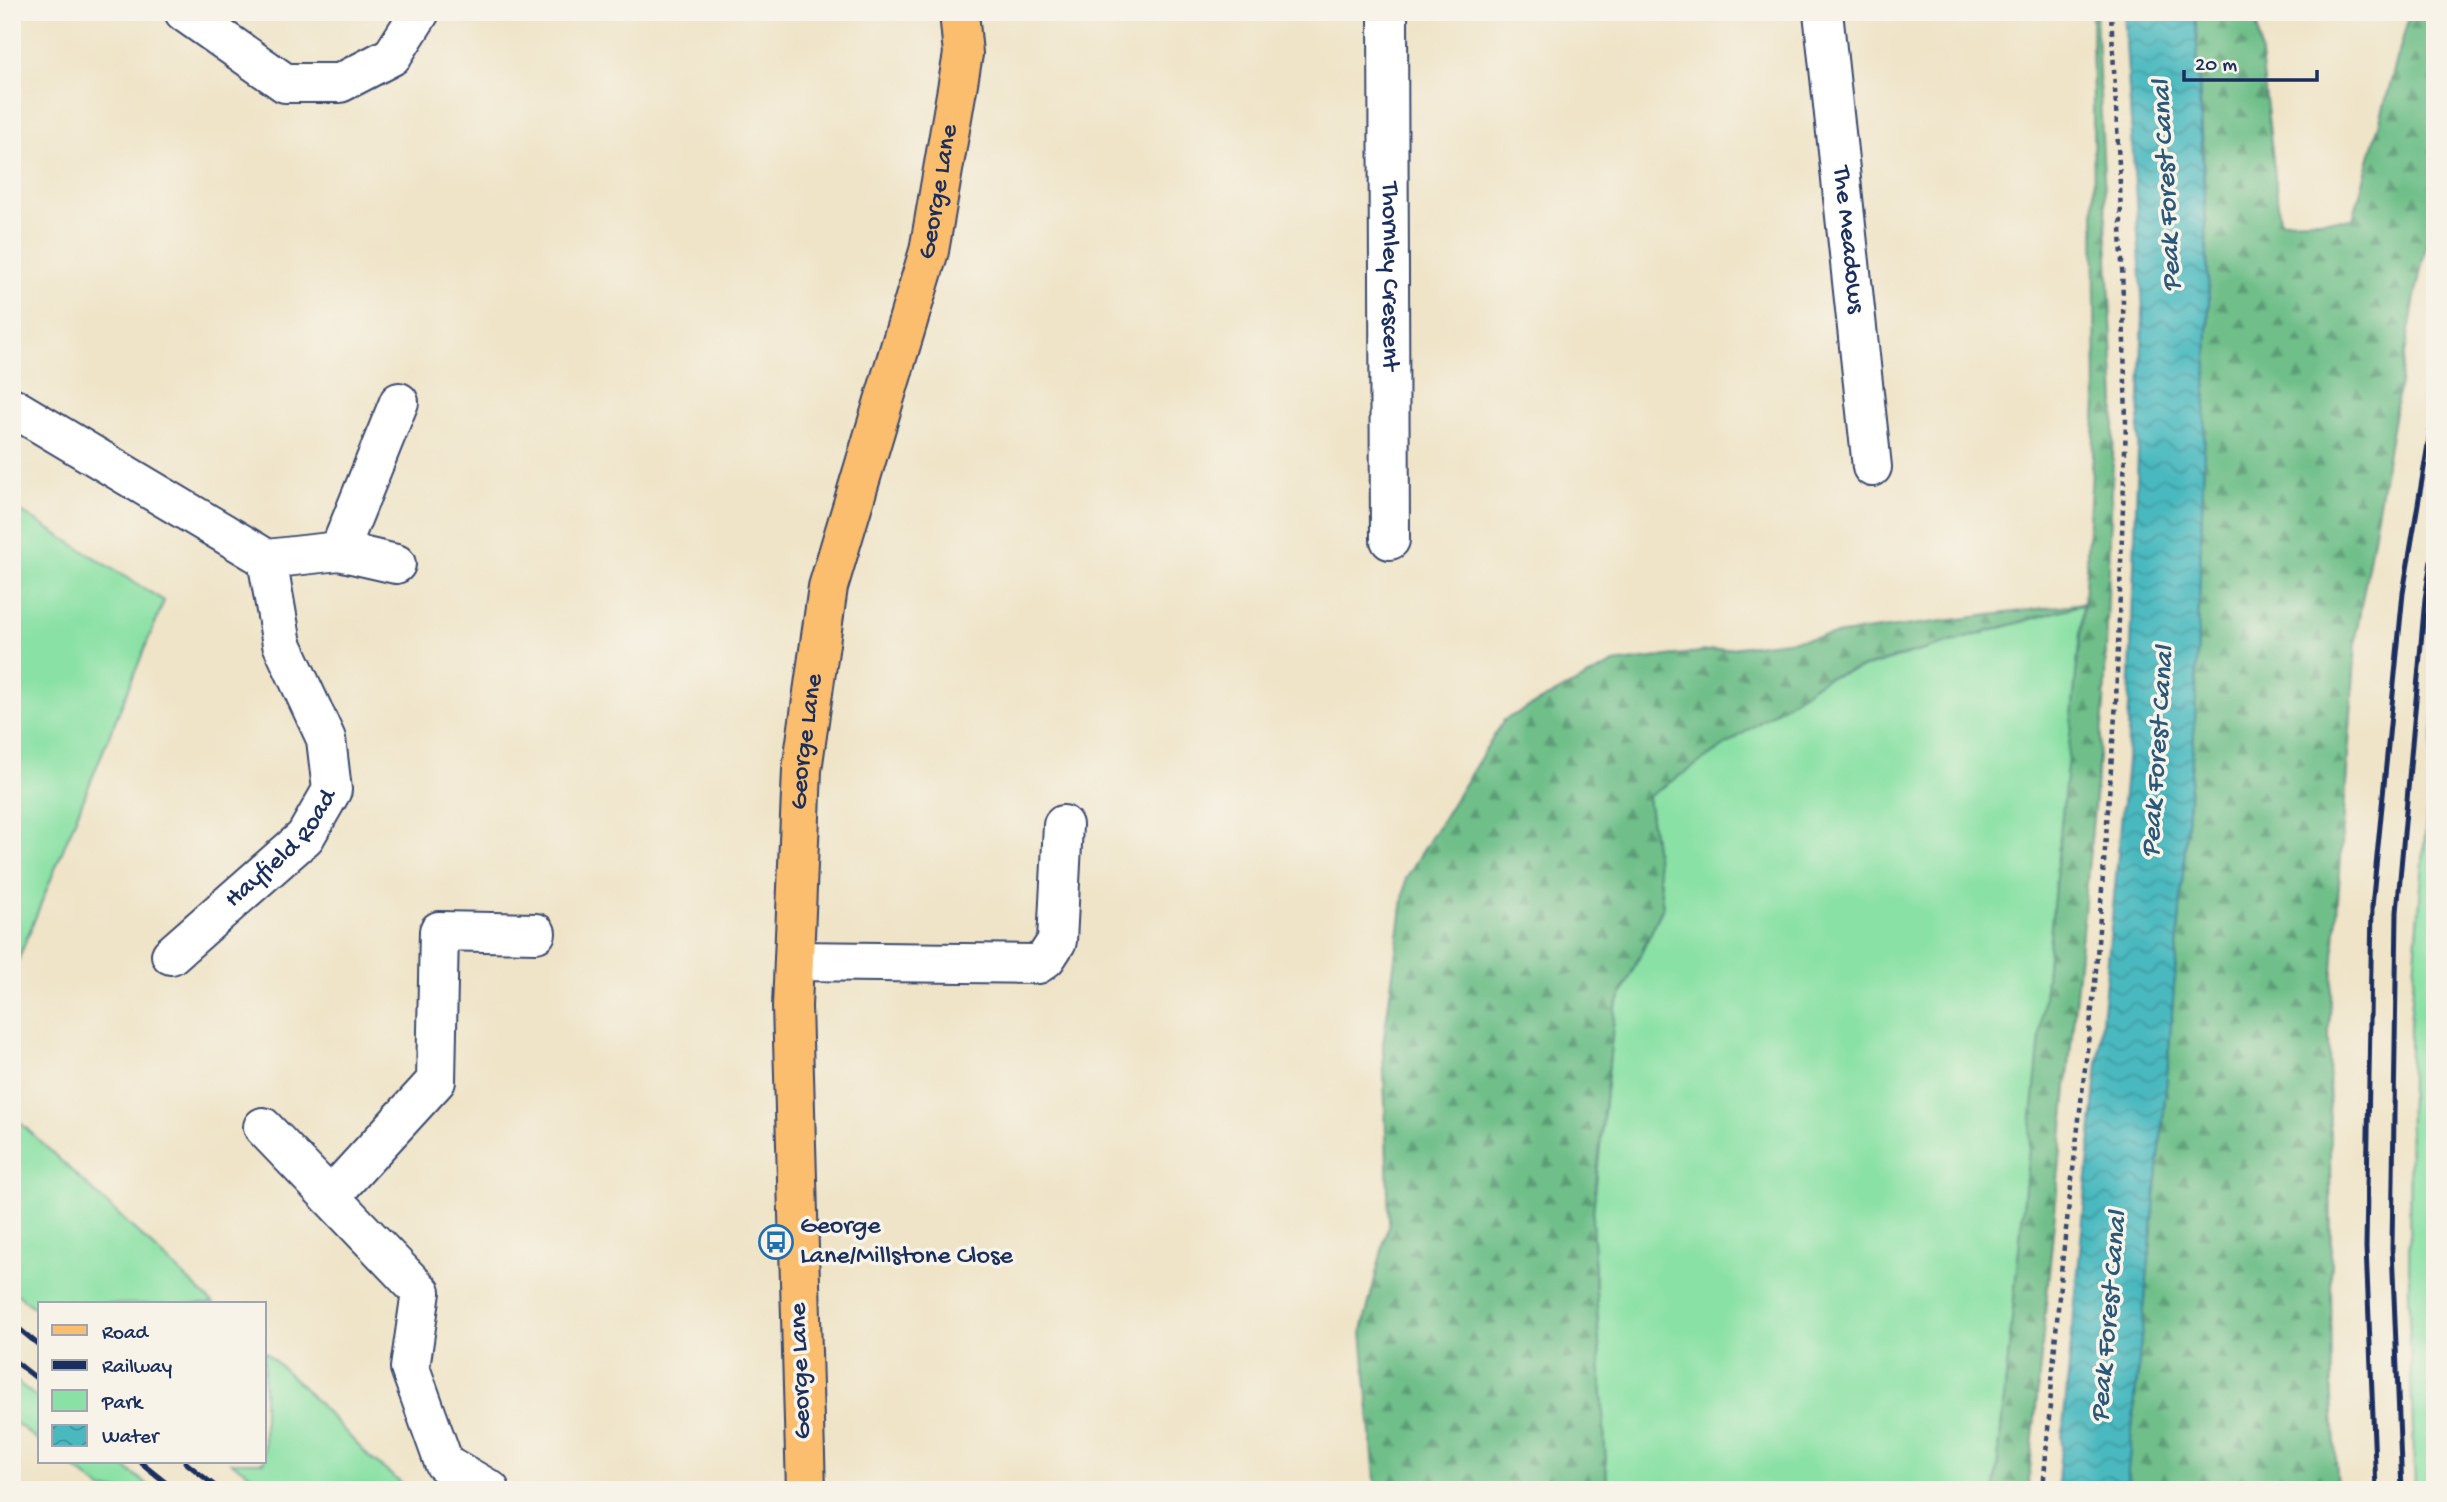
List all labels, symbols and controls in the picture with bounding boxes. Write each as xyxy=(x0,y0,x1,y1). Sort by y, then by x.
scale bar xyxy=(2184,38,2318,82)
text: 20 m xyxy=(2195,54,2237,79)
water label: Peak Forest Canal xyxy=(2146,78,2190,293)
street label: George Lane xyxy=(912,121,966,264)
street label: The Meadows xyxy=(1824,162,1871,316)
street label: Thornley Crescent xyxy=(1373,180,1405,373)
water label: Peak Forest Canal xyxy=(2135,643,2183,859)
street label: George Lane xyxy=(785,671,831,810)
street label: Hayfield Road xyxy=(219,783,345,915)
water label: Peak Forest Canal xyxy=(2084,1208,2136,1424)
place label: George Lane/Millstone Close xyxy=(800,1212,1014,1273)
bus stop icon: George Lane/Millstone Close xyxy=(757,1223,795,1261)
legend xyxy=(38,1302,266,1464)
street label: George Lane xyxy=(784,1302,820,1440)
text: Road xyxy=(102,1322,150,1347)
text: Railway xyxy=(102,1356,172,1381)
text: Park xyxy=(101,1392,145,1417)
text: Water xyxy=(102,1426,160,1451)

